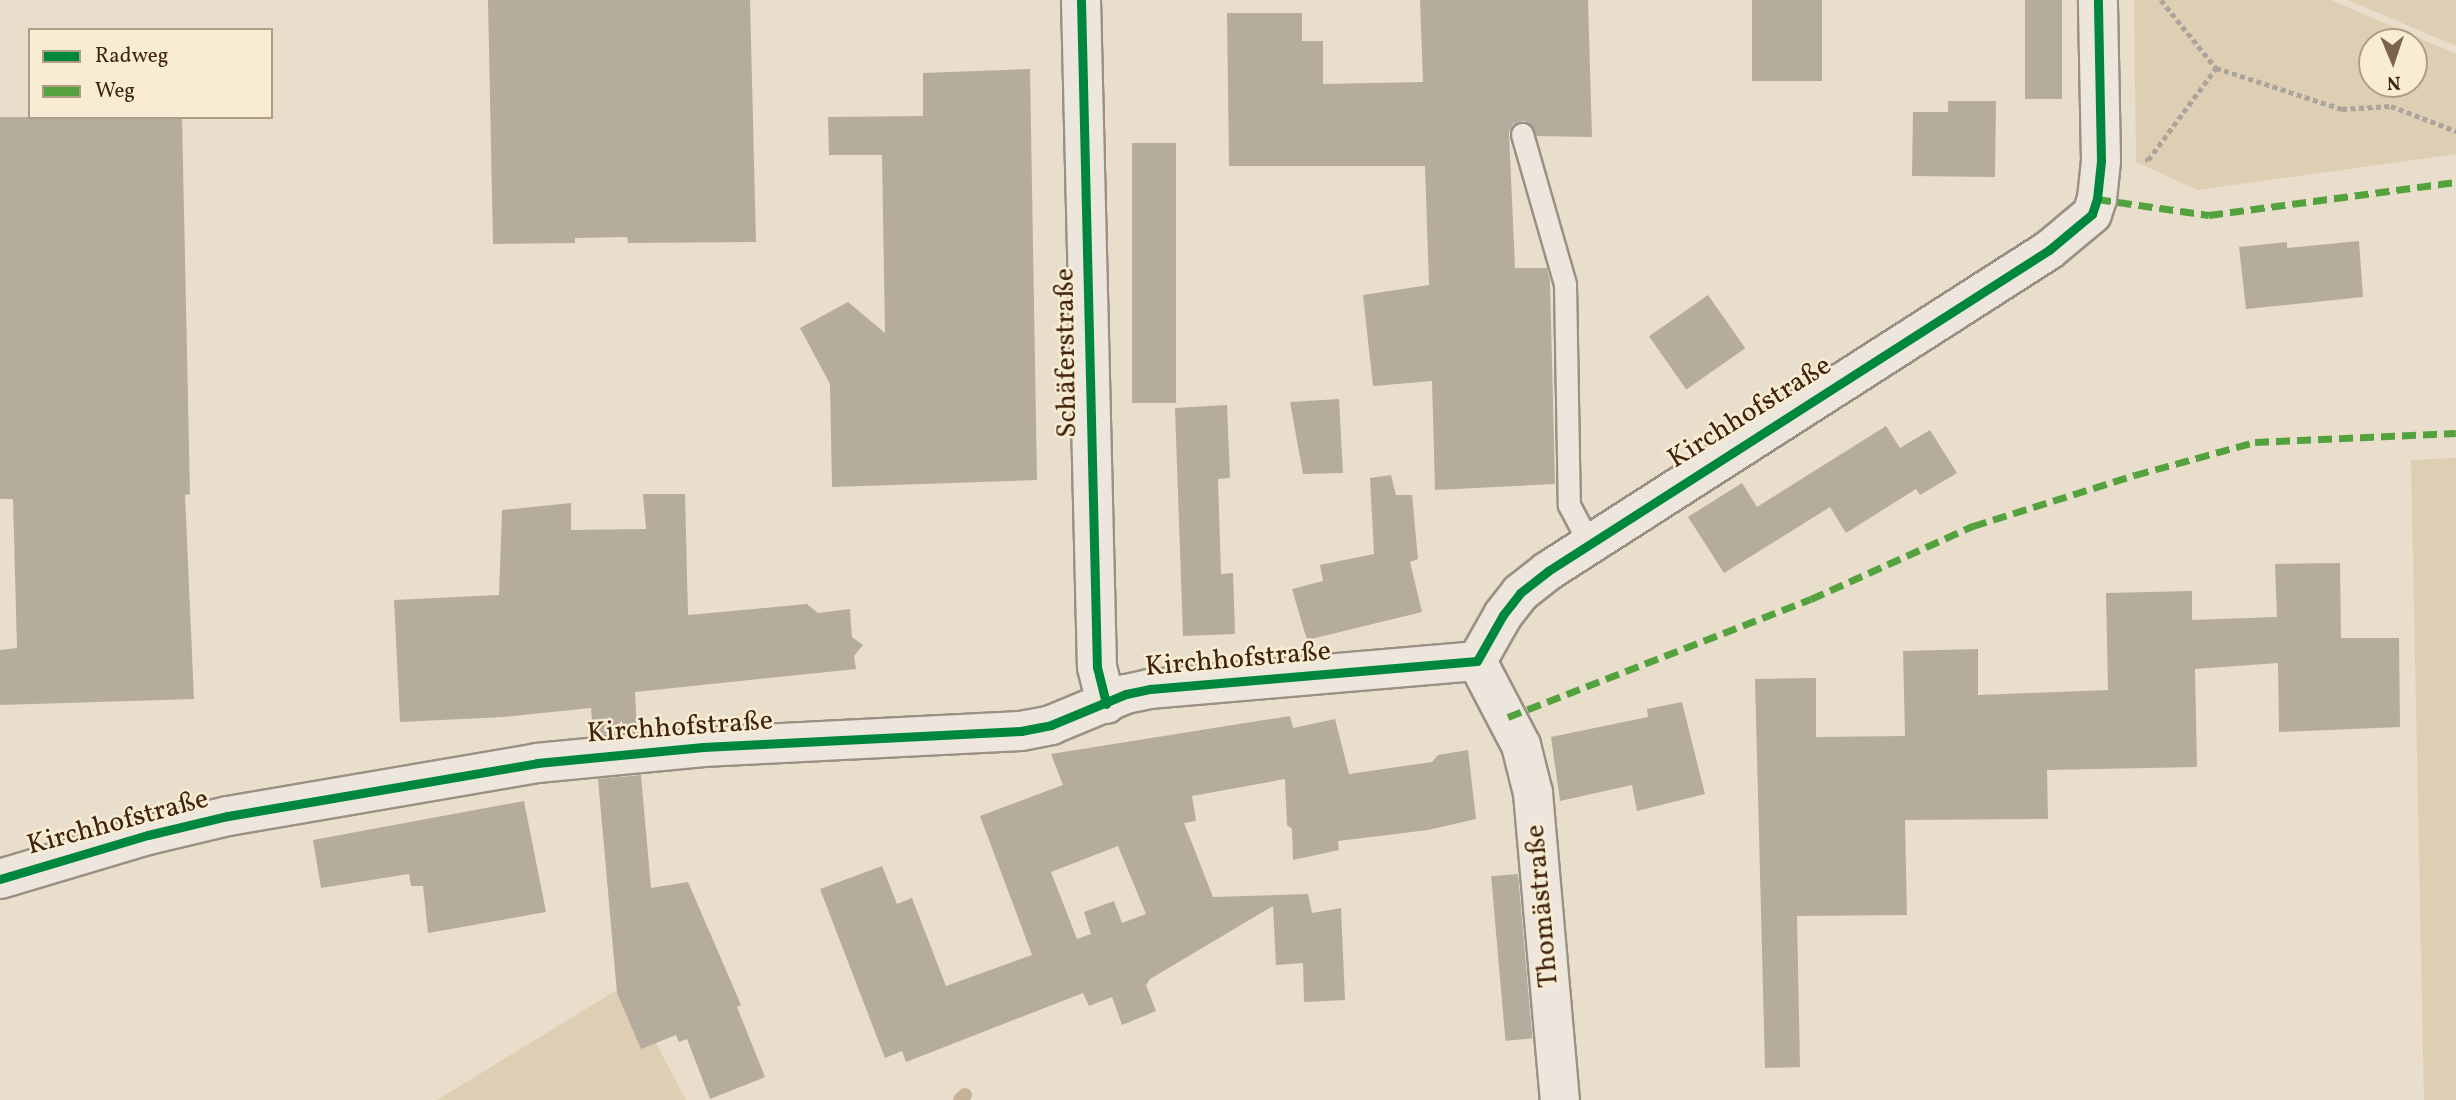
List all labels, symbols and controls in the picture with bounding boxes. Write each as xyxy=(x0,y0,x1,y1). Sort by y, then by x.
legend xyxy=(28,28,273,119)
north arrow xyxy=(2358,28,2428,98)
text: Radweg xyxy=(95,42,168,71)
text: N xyxy=(2386,69,2401,95)
text: Weg xyxy=(95,77,135,106)
street label: Schäferstraße xyxy=(1049,268,1085,438)
street label: Kirchhofstraße xyxy=(1662,349,1838,477)
street label: Kirchhofstraße xyxy=(1144,635,1332,685)
street label: Kirchhofstraße xyxy=(586,705,774,751)
street label: Kirchhofstraße xyxy=(24,783,212,863)
street label: Thomästraße xyxy=(1519,823,1567,989)

